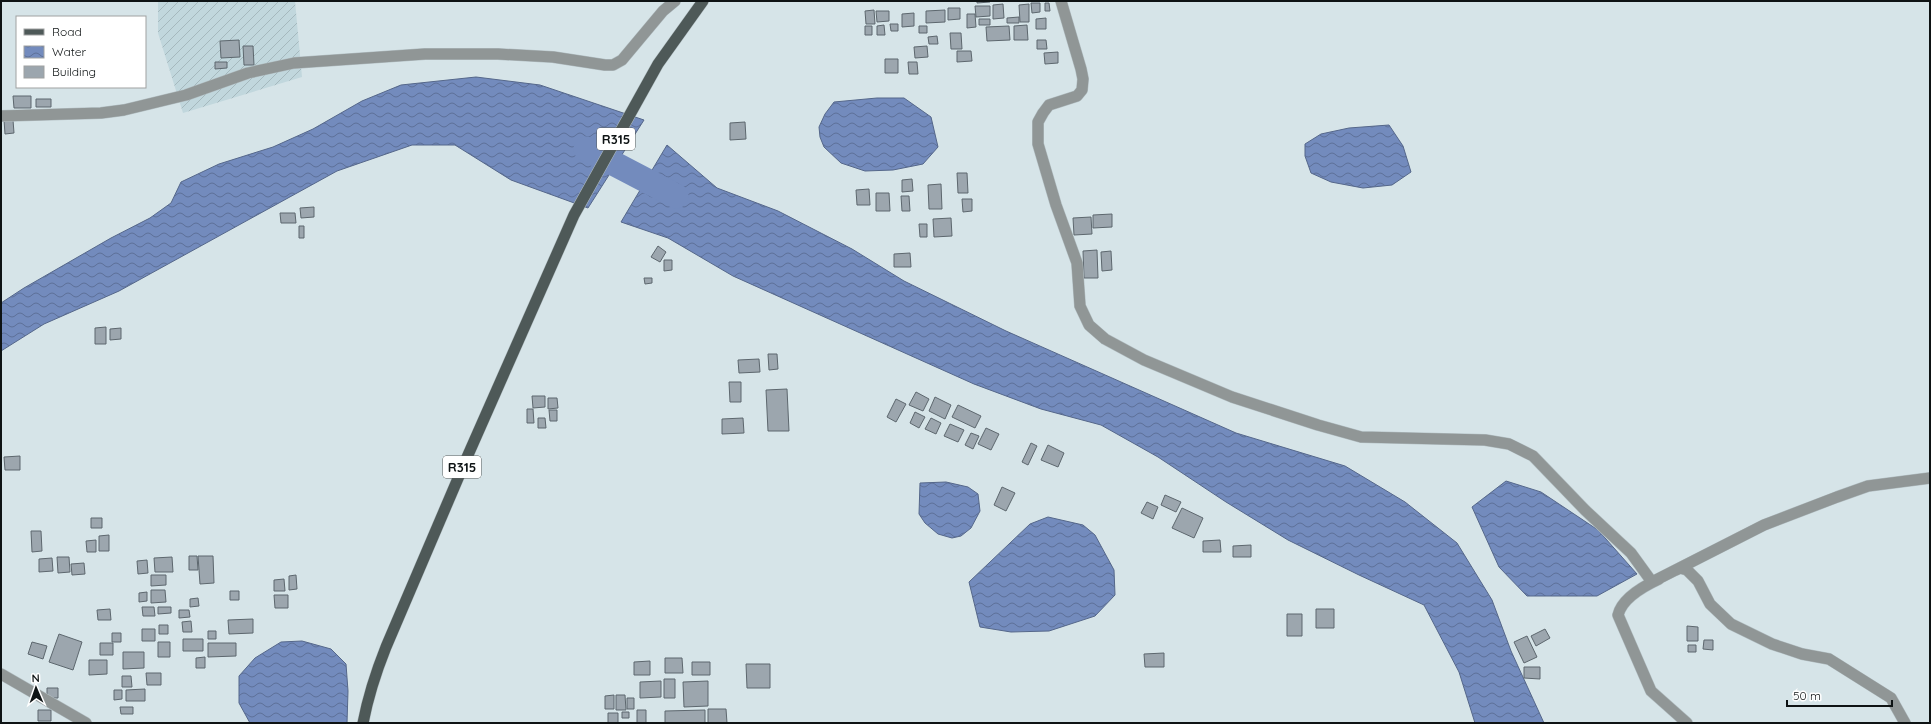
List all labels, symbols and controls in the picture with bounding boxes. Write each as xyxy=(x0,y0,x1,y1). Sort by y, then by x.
legend xyxy=(16,16,146,88)
text: Road xyxy=(52,24,82,39)
text: Water xyxy=(52,44,87,59)
text: Building xyxy=(52,64,96,79)
road number: R315 xyxy=(597,128,635,150)
road number: R315 xyxy=(443,456,481,478)
north arrow xyxy=(16,668,56,708)
text: N xyxy=(31,671,40,685)
scale bar xyxy=(1787,682,1892,708)
text: 50 m xyxy=(1793,688,1821,703)

